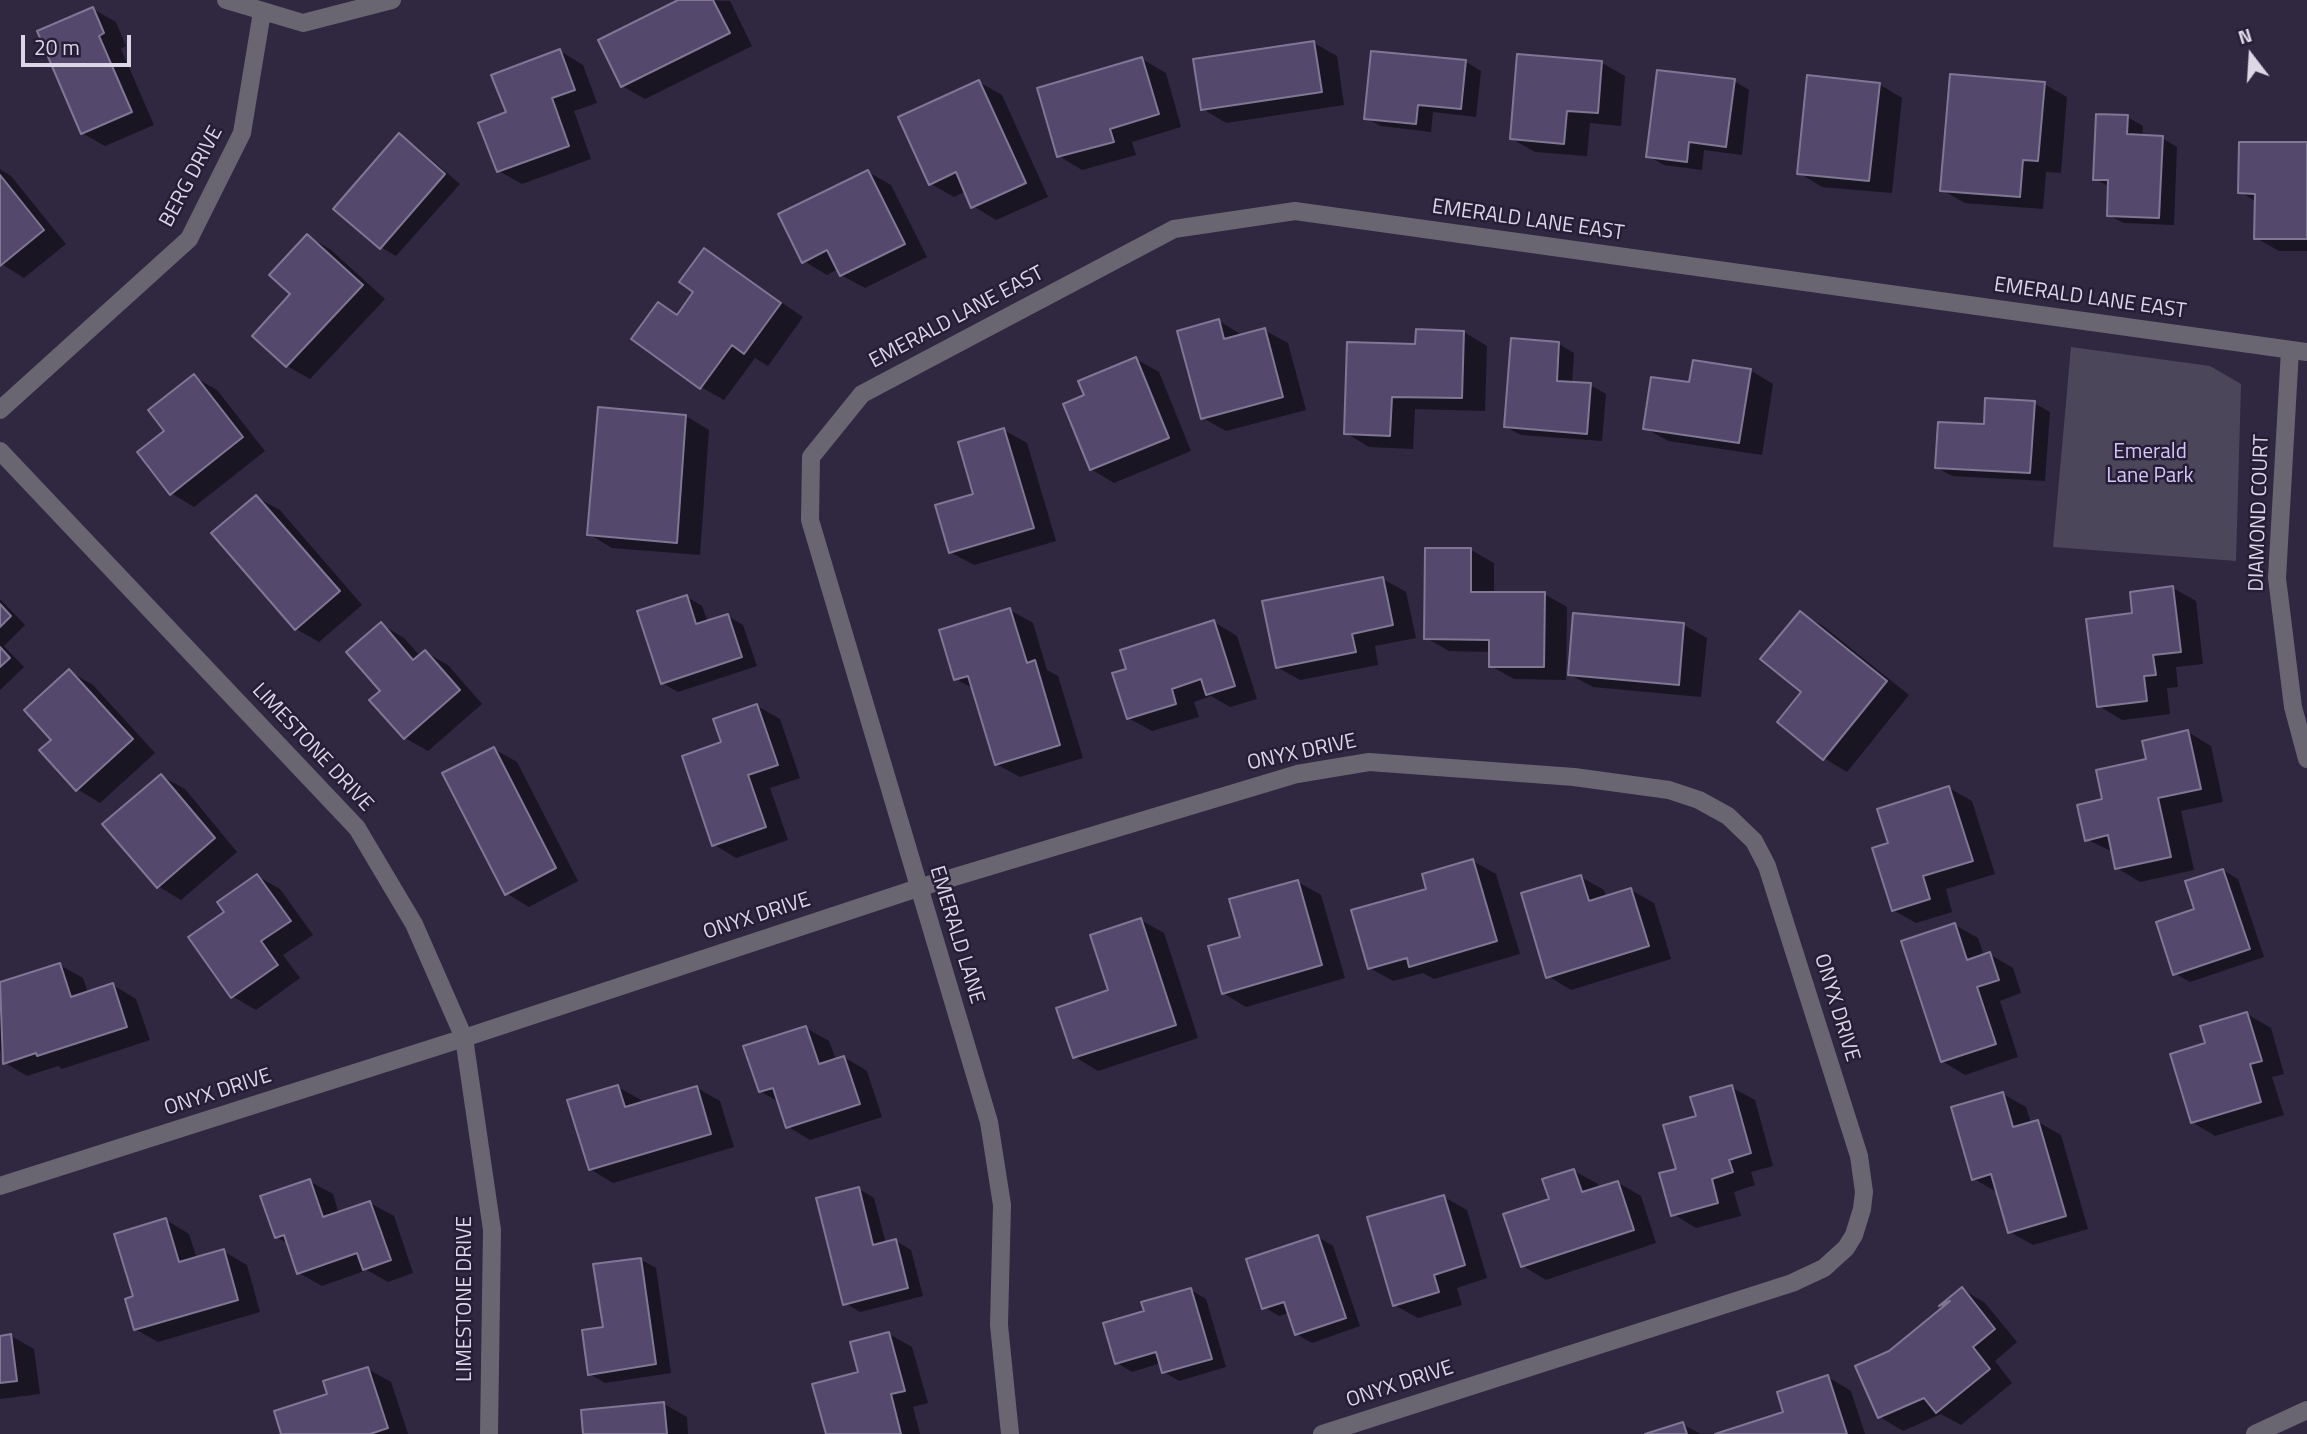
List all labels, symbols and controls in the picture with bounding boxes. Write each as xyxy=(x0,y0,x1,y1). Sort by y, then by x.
text: N xyxy=(2234,20,2255,51)
scale bar xyxy=(24,21,135,65)
north arrow xyxy=(2216,21,2286,91)
text: 20 m xyxy=(34,31,80,63)
street label: BERG DRIVE xyxy=(155,122,229,232)
street label: EMERALD LANE EAST xyxy=(1430,195,1626,247)
street label: EMERALD LANE EAST xyxy=(866,261,1048,375)
street label: EMERALD LANE EAST xyxy=(1992,273,2188,325)
street label: DIAMOND COURT xyxy=(2245,434,2275,592)
park label: Emerald Lane Park xyxy=(2106,440,2194,490)
street label: LIMESTONE DRIVE xyxy=(246,679,378,817)
street label: ONYX DRIVE xyxy=(1245,729,1359,777)
street label: EMERALD LANE xyxy=(923,863,989,1007)
street label: ONYX DRIVE xyxy=(700,888,814,946)
street label: ONYX DRIVE xyxy=(1808,951,1864,1065)
street label: ONYX DRIVE xyxy=(161,1064,275,1122)
street label: LIMESTONE DRIVE xyxy=(453,1216,479,1382)
street label: ONYX DRIVE xyxy=(1343,1356,1457,1414)

